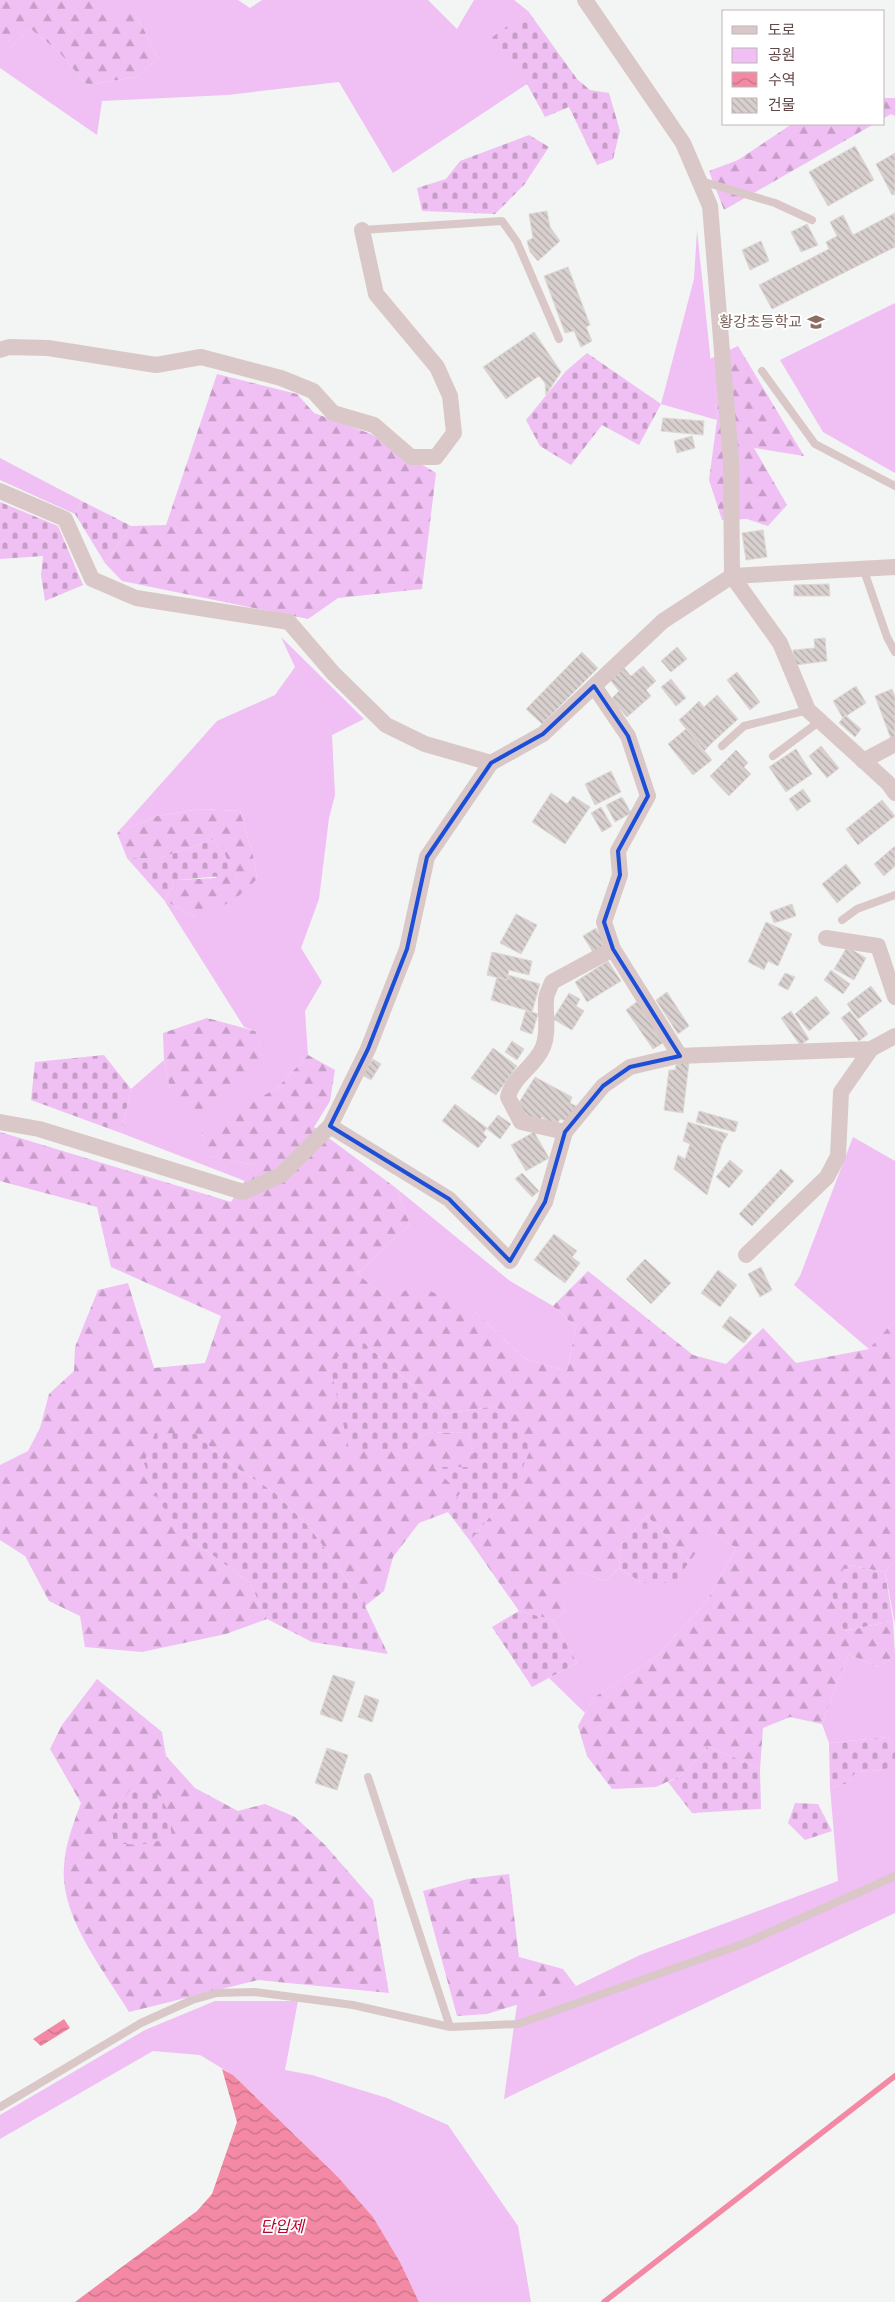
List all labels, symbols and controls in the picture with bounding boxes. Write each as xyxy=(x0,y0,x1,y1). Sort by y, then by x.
legend xyxy=(722,10,885,125)
text: 도로 xyxy=(768,19,796,39)
text: 공원 xyxy=(768,44,796,64)
text: 수역 xyxy=(768,69,796,89)
text: 건물 xyxy=(768,94,796,114)
place label: 황강초등학교 xyxy=(719,311,802,331)
school or university icon: 황강초등학교 xyxy=(806,312,826,332)
water label: 단입제 xyxy=(260,2215,306,2237)

